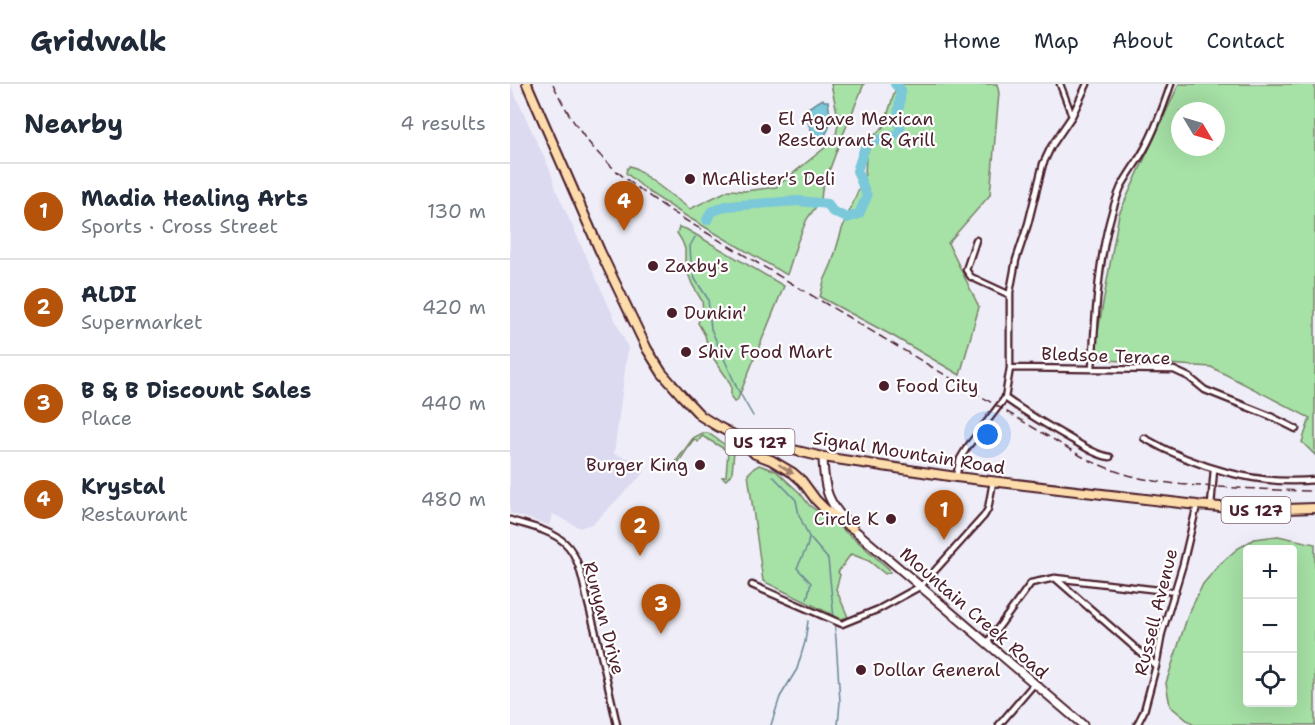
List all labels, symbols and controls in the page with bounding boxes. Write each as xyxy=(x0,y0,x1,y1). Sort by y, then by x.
text: Gridwalk xyxy=(30,22,167,60)
text: Home xyxy=(943,27,1001,55)
text: Map xyxy=(1034,27,1079,55)
text: About xyxy=(1112,27,1173,55)
text: Contact xyxy=(1206,27,1285,55)
north arrow xyxy=(1171,102,1225,156)
text: Nearby xyxy=(24,106,123,141)
place label: El Agave Mexican Restaurant & Grill xyxy=(778,107,936,152)
text: 4 results xyxy=(400,110,486,136)
marker: El Agave Mexican Restaurant & Grill xyxy=(759,122,773,136)
place label: McAlister's Deli xyxy=(702,167,835,191)
marker: McAlister's Deli xyxy=(683,172,697,186)
pin: 4 xyxy=(604,182,644,231)
text: Madia Healing Arts xyxy=(81,184,308,213)
text: 1 xyxy=(39,198,48,224)
text: 130 m xyxy=(427,198,486,224)
text: Sports · Cross Street xyxy=(81,213,278,239)
place label: Zaxby's xyxy=(665,254,729,278)
marker: Zaxby's xyxy=(646,259,660,273)
text: ALDI xyxy=(81,280,137,309)
text: 2 xyxy=(37,294,51,320)
text: 420 m xyxy=(422,294,486,320)
place label: Dunkin' xyxy=(684,301,747,325)
marker: Dunkin' xyxy=(665,306,679,320)
text: Supermarket xyxy=(81,309,203,335)
place label: Shiv Food Mart xyxy=(698,340,833,364)
street label: Bledsoe Terace xyxy=(1041,342,1171,370)
marker: Shiv Food Mart xyxy=(679,345,693,359)
place label: Food City xyxy=(896,374,978,398)
text: B & B Discount Sales xyxy=(81,376,311,405)
marker: Food City xyxy=(877,379,891,393)
text: 3 xyxy=(37,390,51,416)
text: 440 m xyxy=(421,390,486,416)
text: Place xyxy=(81,405,132,431)
your location xyxy=(973,420,1002,449)
street label: Signal Mountain Road xyxy=(811,426,1007,480)
road number: US 127 xyxy=(726,429,794,455)
place label: Burger King xyxy=(586,453,688,477)
marker: Burger King xyxy=(693,458,707,472)
one-way arrow xyxy=(778,463,794,474)
text: Krystal xyxy=(81,472,165,501)
text: 4 xyxy=(37,486,51,512)
text: 480 m xyxy=(421,486,486,512)
pin: 1 xyxy=(924,490,964,540)
road number: US 127 xyxy=(1222,497,1290,523)
text: Restaurant xyxy=(81,501,188,527)
pin: 2 xyxy=(620,506,660,556)
place label: Circle K xyxy=(814,507,879,531)
marker: Circle K xyxy=(884,512,898,526)
street label: Mountain Creek Road xyxy=(895,542,1053,684)
map controls xyxy=(1243,545,1297,707)
button: + xyxy=(1243,545,1297,599)
street label: Russell Avenue xyxy=(1129,546,1183,678)
street label: Runyan Drive xyxy=(577,559,631,677)
pin: 3 xyxy=(642,584,680,634)
button: − xyxy=(1243,599,1297,653)
button: locate xyxy=(1243,653,1297,707)
place label: Dollar General xyxy=(873,658,1001,682)
marker: Dollar General xyxy=(854,663,868,677)

